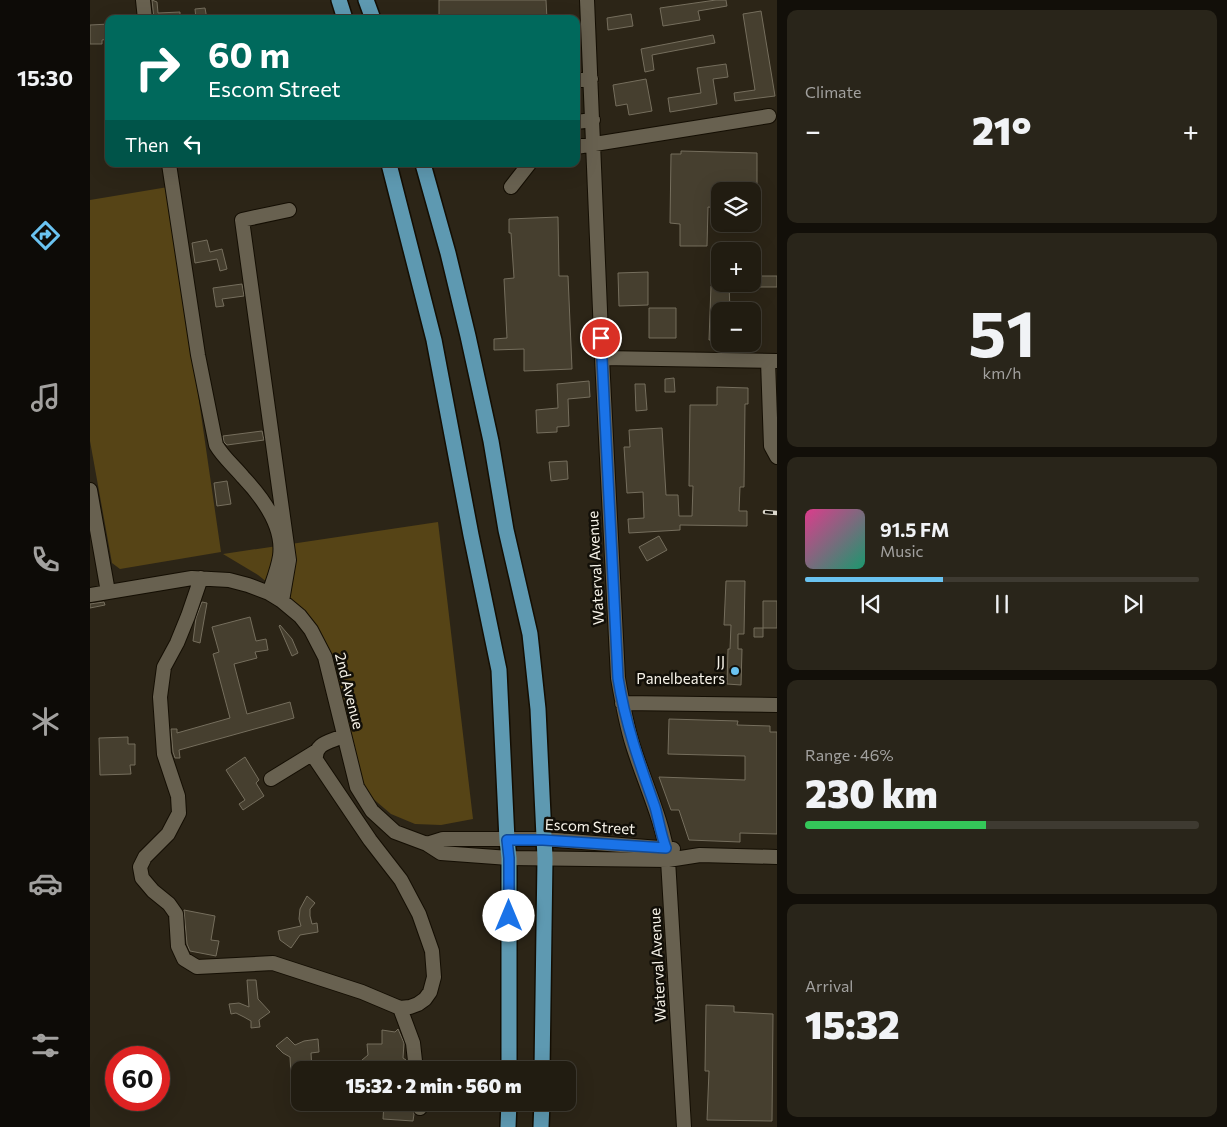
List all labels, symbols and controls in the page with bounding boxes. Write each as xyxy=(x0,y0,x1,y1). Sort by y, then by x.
text: 60 m xyxy=(208,32,290,75)
icon: right xyxy=(125,35,190,100)
text: 15:30 xyxy=(17,64,73,91)
text: Escom Street xyxy=(208,75,341,102)
text: Climate xyxy=(805,82,861,101)
text: 21° xyxy=(972,106,1032,153)
text: − xyxy=(805,113,821,147)
text: + xyxy=(1183,113,1199,147)
icon: left xyxy=(179,130,207,158)
text: Then xyxy=(125,133,169,156)
map controls xyxy=(711,182,761,352)
button: layers xyxy=(711,182,761,232)
icon: directions xyxy=(28,218,63,253)
button: + xyxy=(711,242,761,292)
text: 51 xyxy=(968,291,1036,370)
button: − xyxy=(711,302,761,352)
pin xyxy=(580,317,622,359)
icon: arrive xyxy=(587,324,615,352)
text: km/h xyxy=(983,363,1021,382)
icon: music xyxy=(28,380,63,415)
street label: Waterval Avenue xyxy=(583,510,607,626)
text: 91.5 FM xyxy=(880,518,949,541)
text: Music xyxy=(880,541,924,560)
icon: phone xyxy=(28,542,63,577)
icon: previous xyxy=(857,590,885,618)
icon: pause xyxy=(988,590,1016,618)
icon: next xyxy=(1119,590,1147,618)
street label: 2nd Avenue xyxy=(332,651,368,731)
place label: JJ Panelbeaters xyxy=(636,652,725,687)
marker: JJ Panelbeaters xyxy=(729,665,741,677)
icon: climate xyxy=(28,704,63,739)
text: Range · 46% xyxy=(805,745,893,764)
text: 230 km xyxy=(805,769,938,816)
street label: Escom Street xyxy=(544,815,636,837)
icon: car xyxy=(28,866,63,901)
position arrow xyxy=(482,889,534,941)
street label: Waterval Avenue xyxy=(645,907,669,1023)
text: Arrival xyxy=(805,976,853,995)
text: 15:32 xyxy=(805,1000,900,1047)
icon: filters xyxy=(28,1028,63,1063)
speed limit sign: 60 xyxy=(105,1046,170,1111)
text: 15:32 · 2 min · 560 m xyxy=(345,1074,522,1097)

